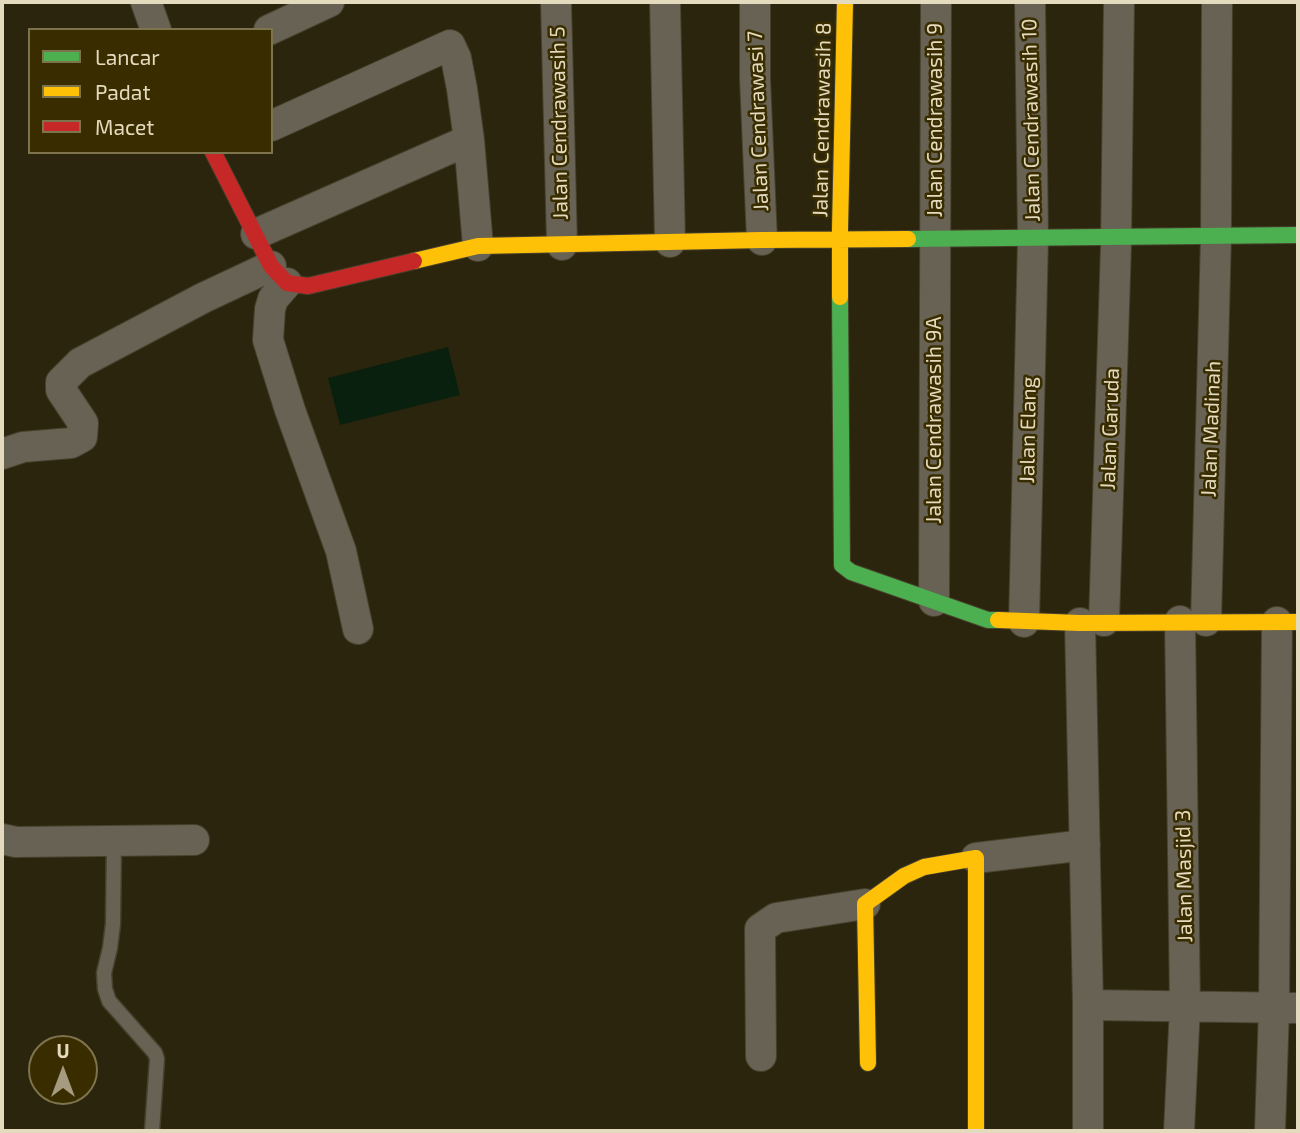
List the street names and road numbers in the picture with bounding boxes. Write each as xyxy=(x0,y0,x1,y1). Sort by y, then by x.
street label: Jalan Cendrawasih 10 xyxy=(1017,18,1045,222)
street label: Jalan Cendrawasih 8 xyxy=(808,22,836,218)
street label: Jalan Cendrawasih 9 xyxy=(922,23,948,217)
street label: Jalan Cendrawasih 5 xyxy=(545,26,573,220)
street label: Jalan Cendrawasi 7 xyxy=(742,30,774,212)
street label: Jalan Cendrawasih 9A xyxy=(921,316,947,524)
street label: Jalan Madinah xyxy=(1196,360,1226,498)
street label: Jalan Garuda xyxy=(1095,368,1125,490)
street label: Jalan Elang xyxy=(1014,376,1042,484)
street label: Jalan Masjid 3 xyxy=(1170,809,1198,943)

